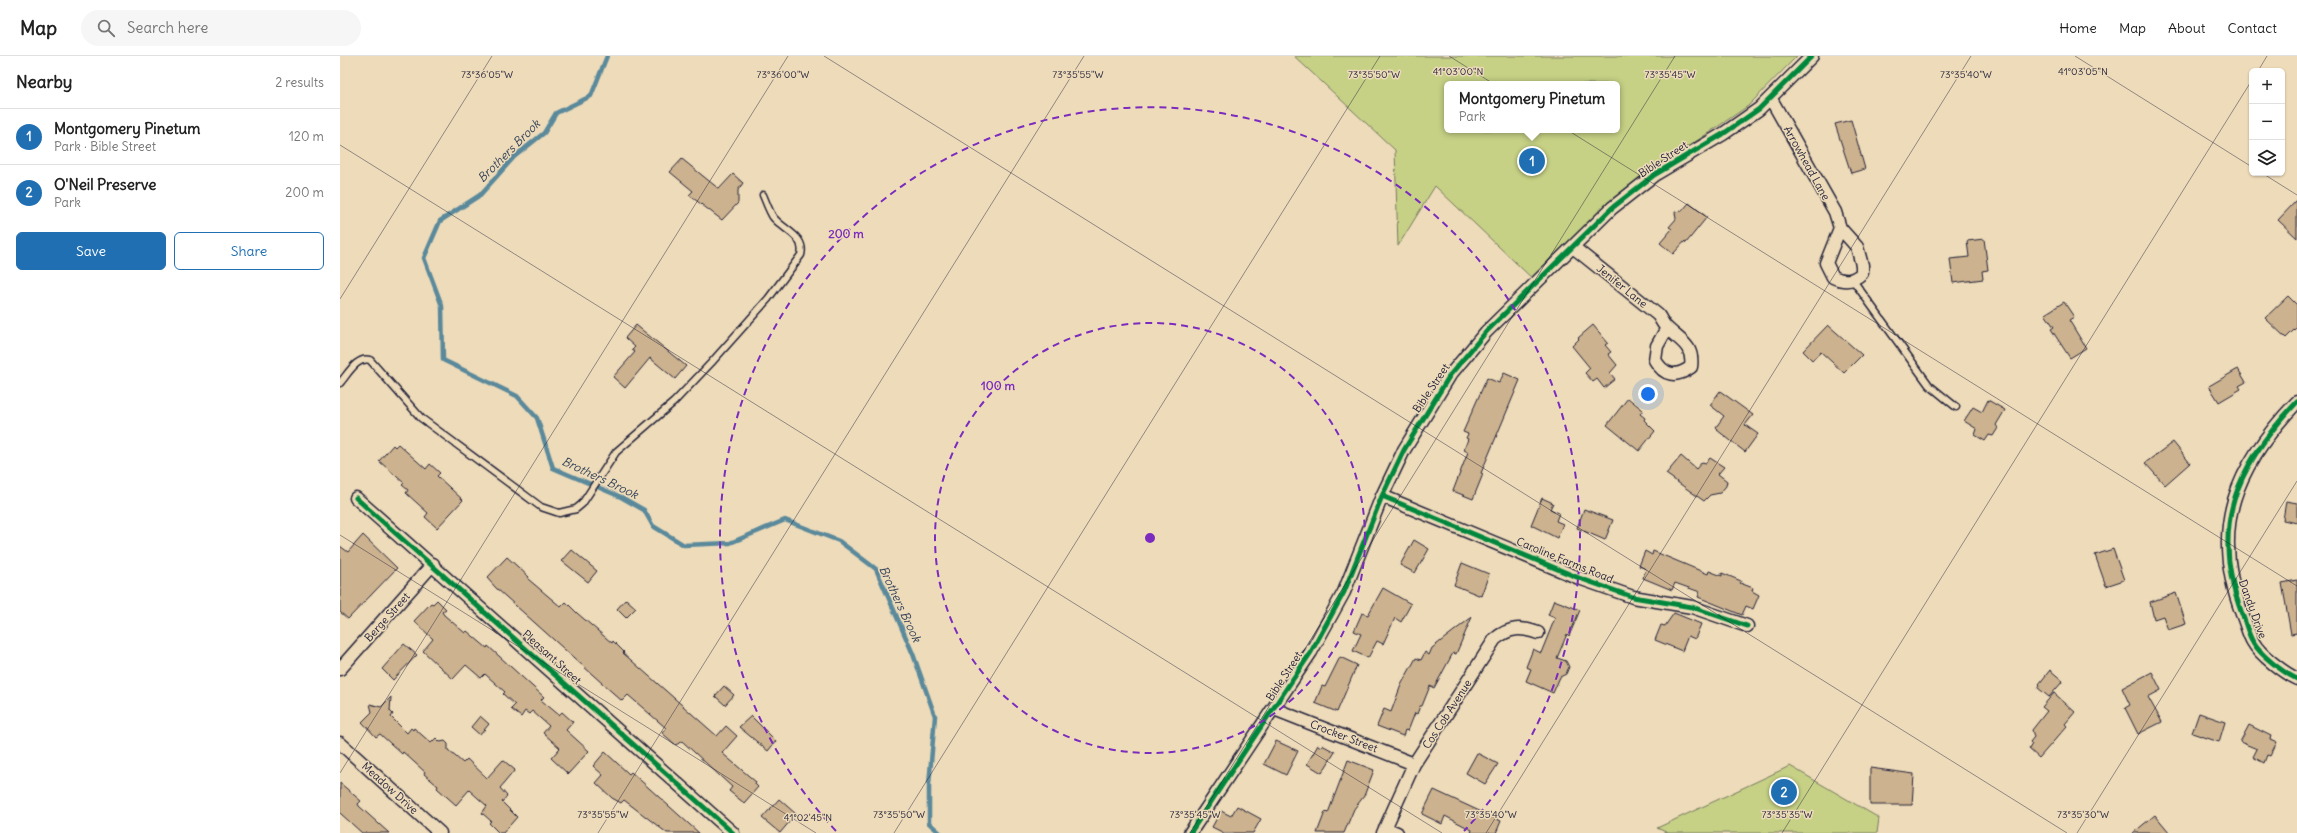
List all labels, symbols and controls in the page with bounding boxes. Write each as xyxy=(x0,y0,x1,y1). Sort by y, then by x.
search box xyxy=(81,10,361,46)
text: Map xyxy=(20,16,57,40)
icon: search xyxy=(95,17,117,39)
text: Search here xyxy=(127,18,208,37)
text: Home xyxy=(2059,19,2097,37)
text: Map xyxy=(2119,19,2146,37)
text: About xyxy=(2168,19,2206,37)
text: Contact xyxy=(2228,19,2277,37)
text: 41°03'00"N xyxy=(1433,65,1483,78)
text: 41°03'05"N xyxy=(2058,65,2108,78)
text: 73°36'05"W xyxy=(461,68,513,81)
text: 73°36'00"W xyxy=(757,68,809,81)
text: 73°35'55"W xyxy=(1052,68,1104,81)
text: 73°35'50"W xyxy=(1348,68,1400,81)
text: 73°35'45"W xyxy=(1644,68,1696,81)
text: 73°35'40"W xyxy=(1940,68,1992,81)
map controls xyxy=(2249,68,2285,176)
button: + xyxy=(2249,68,2285,104)
text: Nearby xyxy=(16,71,72,93)
text: 2 results xyxy=(275,74,324,91)
popup xyxy=(1444,81,1620,133)
text: Montgomery Pinetum xyxy=(1459,89,1605,108)
button: − xyxy=(2249,104,2285,140)
text: Park xyxy=(1459,108,1486,125)
water label: Brothers Brook xyxy=(474,116,544,185)
text: Montgomery Pinetum xyxy=(54,119,200,138)
street label: Arrowhead Lane xyxy=(1781,123,1833,203)
text: 1 xyxy=(26,128,32,145)
text: 120 m xyxy=(289,128,324,145)
text: Park · Bible Street xyxy=(54,138,156,155)
street label: Bible Street xyxy=(1636,138,1691,180)
button: layers xyxy=(2249,140,2285,176)
pin: 1 xyxy=(1519,146,1545,176)
text: O'Neil Preserve xyxy=(54,175,156,194)
text: 2 xyxy=(25,184,33,201)
text: 200 m xyxy=(285,184,324,201)
text: Park xyxy=(54,194,81,211)
text: 200 m xyxy=(828,226,864,241)
button: Save xyxy=(16,232,166,270)
button: Share xyxy=(174,232,324,270)
street label: Jenifer Lane xyxy=(1594,261,1650,311)
street label: Bible Street xyxy=(1410,361,1453,415)
text: 100 m xyxy=(981,378,1015,393)
your location xyxy=(1638,384,1658,404)
water label: Brothers Brook xyxy=(560,453,641,502)
centre of rings xyxy=(1143,531,1157,545)
street label: Caroline Farms Road xyxy=(1514,534,1616,586)
water label: Brothers Brook xyxy=(876,563,925,645)
street label: Dandy Drive xyxy=(2236,578,2270,640)
street label: Berge Street xyxy=(361,589,413,645)
street label: Pleasant Street xyxy=(520,627,585,687)
street label: Bible Street xyxy=(1263,648,1305,703)
street label: Cos Cob Avenue xyxy=(1419,677,1475,751)
street label: Crocker Street xyxy=(1308,717,1380,755)
street label: Meadow Drive xyxy=(359,759,421,817)
pin: 2 xyxy=(1771,777,1797,807)
text: 73°35'55"W xyxy=(577,808,629,821)
text: 73°35'50"W xyxy=(873,808,925,821)
text: 73°35'45"W xyxy=(1169,808,1221,821)
text: 73°35'40"W xyxy=(1465,808,1517,821)
text: 73°35'35"W xyxy=(1761,808,1813,821)
text: 73°35'30"W xyxy=(2057,808,2109,821)
text: 41°02'45"N xyxy=(784,811,832,824)

